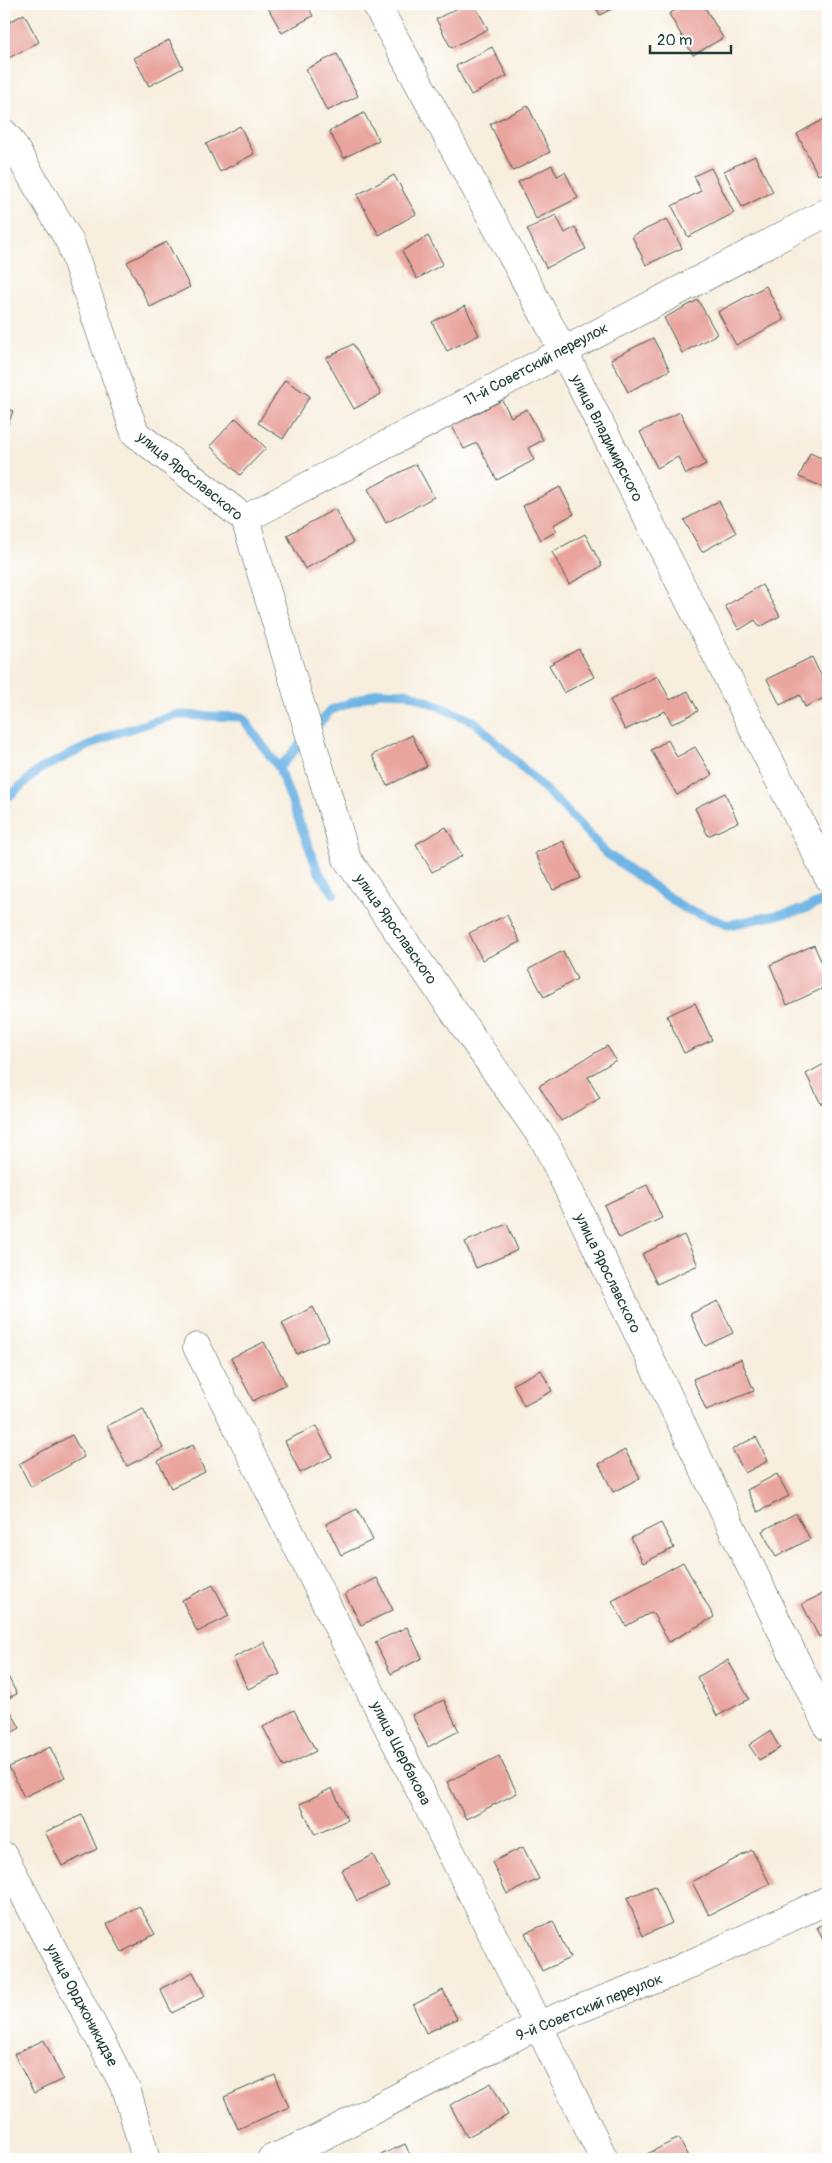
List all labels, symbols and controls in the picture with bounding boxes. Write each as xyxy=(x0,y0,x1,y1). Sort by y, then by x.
scale bar xyxy=(650,22,731,54)
text: 20 m xyxy=(657,31,692,50)
street label: 11-й Советский переулок xyxy=(461,318,612,410)
street label: улица Владимирского xyxy=(566,371,647,505)
street label: улица Ярославского xyxy=(132,427,247,525)
street label: улица Ярославского xyxy=(350,869,441,988)
street label: улица Ярославского xyxy=(570,1209,645,1336)
street label: улица Щербакова xyxy=(366,1697,435,1808)
street label: улица Орджоникидзе xyxy=(41,1940,122,2070)
street label: 9-й Советский переулок xyxy=(513,1969,665,2046)

